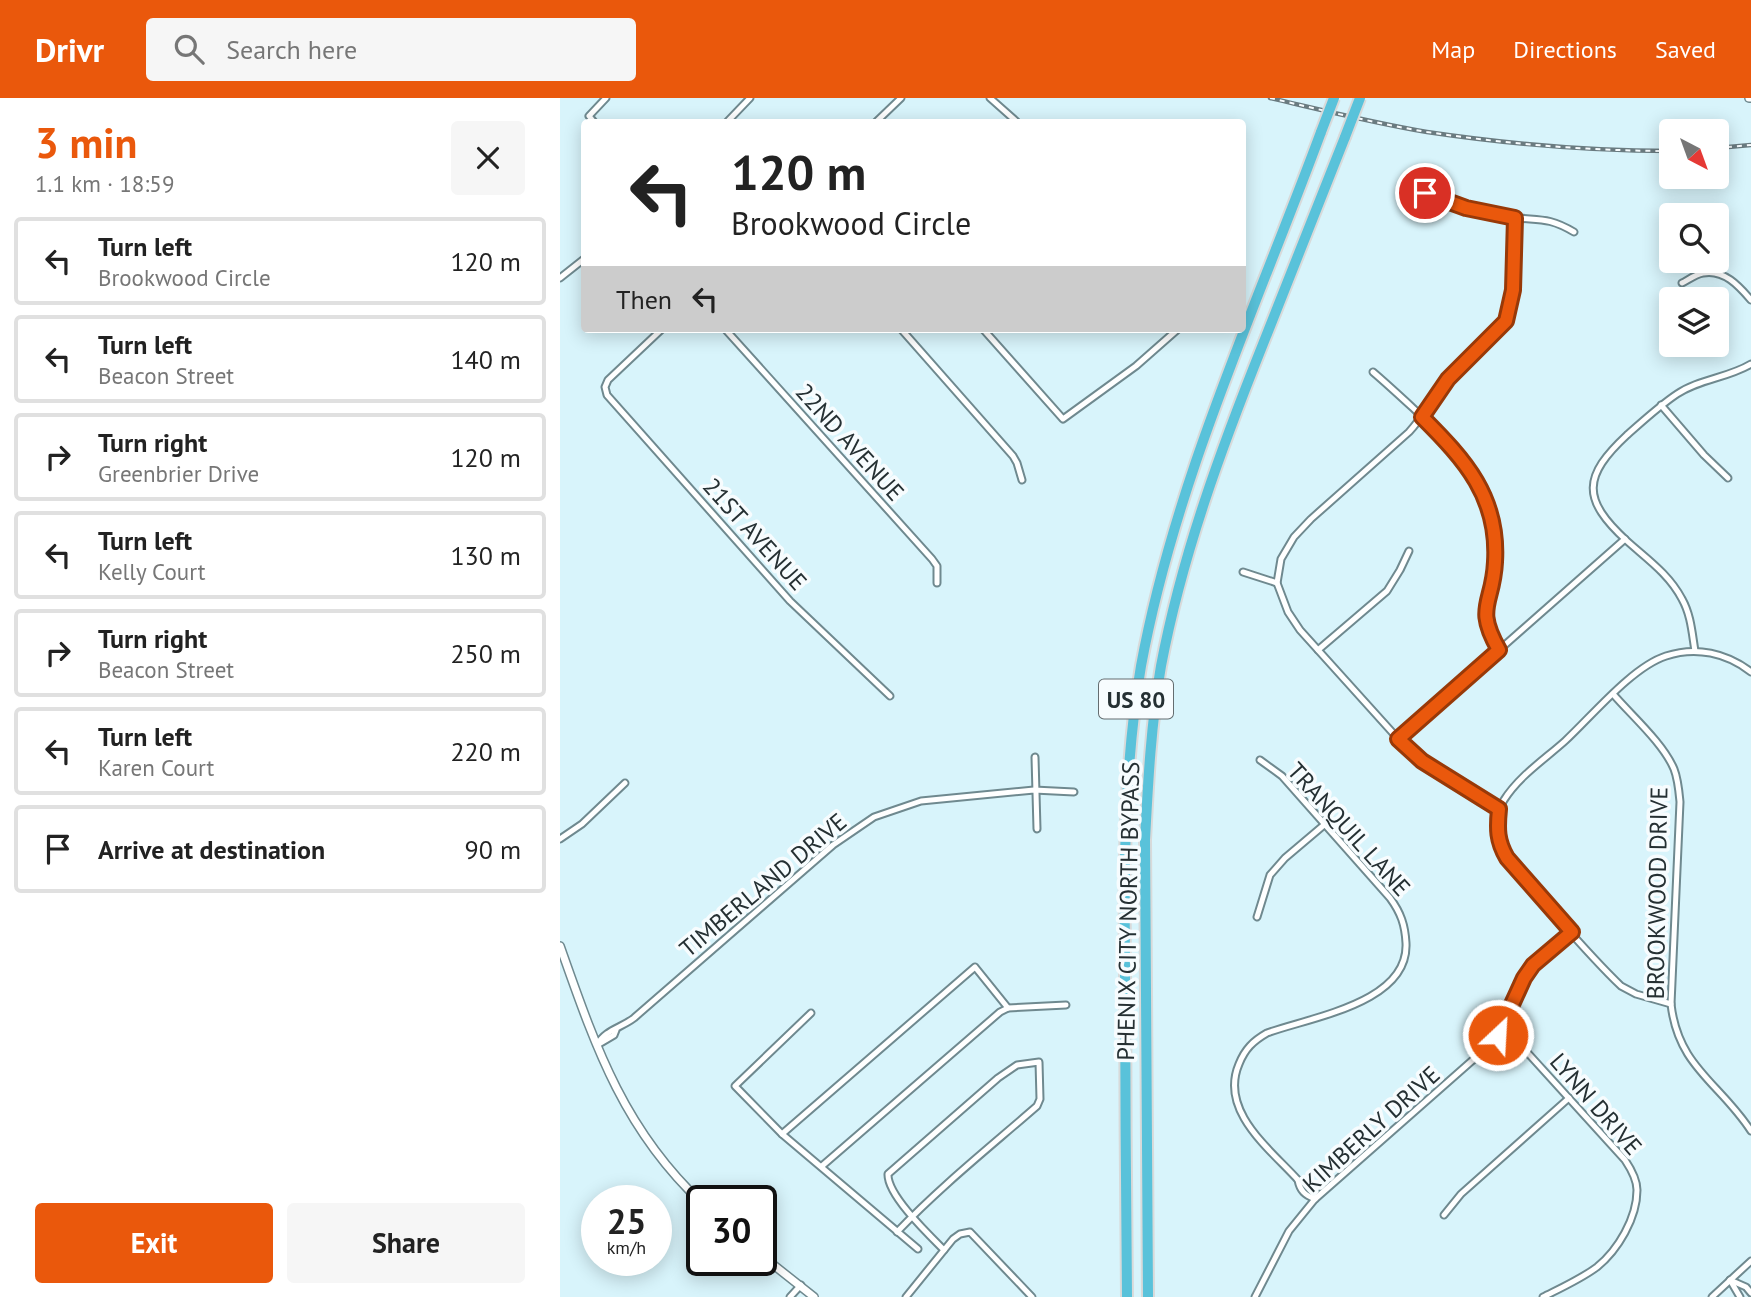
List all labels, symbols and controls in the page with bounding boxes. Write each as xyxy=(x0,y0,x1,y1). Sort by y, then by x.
search box xyxy=(146,18,636,81)
text: Drivr xyxy=(35,28,104,71)
icon: search xyxy=(170,30,208,68)
text: Search here xyxy=(226,33,357,66)
text: Map xyxy=(1431,34,1475,65)
text: Directions xyxy=(1513,34,1617,65)
text: Saved xyxy=(1655,34,1716,65)
text: 3 min xyxy=(35,115,137,170)
north arrow xyxy=(1659,119,1729,189)
map controls xyxy=(1659,119,1729,357)
button: close xyxy=(451,121,525,195)
text: 120 m xyxy=(731,140,866,204)
icon: left xyxy=(616,147,707,238)
pin xyxy=(1395,163,1455,223)
text: 1.1 km · 18:59 xyxy=(35,169,174,198)
icon: arrive xyxy=(1406,174,1444,212)
text: Brookwood Circle xyxy=(731,202,971,244)
button: search xyxy=(1659,203,1729,273)
text: Turn left xyxy=(98,230,192,263)
icon: left xyxy=(39,242,77,280)
text: 120 m xyxy=(450,245,521,278)
text: Brookwood Circle xyxy=(98,263,271,292)
icon: left xyxy=(686,280,724,318)
text: Then xyxy=(616,283,672,316)
button: layers xyxy=(1659,287,1729,357)
text: Turn left xyxy=(98,328,192,361)
icon: left xyxy=(39,340,77,378)
text: 140 m xyxy=(450,343,521,376)
text: Beacon Street xyxy=(98,361,234,390)
street label: 22ND AVENUE xyxy=(789,377,911,507)
text: Turn right xyxy=(98,426,207,459)
icon: right xyxy=(39,438,77,476)
text: 120 m xyxy=(450,441,521,474)
text: Greenbrier Drive xyxy=(98,459,259,488)
street label: 21ST AVENUE xyxy=(696,471,814,597)
text: Turn left xyxy=(98,524,192,557)
icon: left xyxy=(39,536,77,574)
text: 130 m xyxy=(450,539,521,572)
text: Kelly Court xyxy=(98,557,205,586)
text: Turn right xyxy=(98,622,207,655)
icon: right xyxy=(39,634,77,672)
text: 250 m xyxy=(450,637,521,670)
text: Beacon Street xyxy=(98,655,234,684)
road number: US 80 xyxy=(1099,680,1173,719)
text: Turn left xyxy=(98,720,192,753)
icon: left xyxy=(39,732,77,770)
text: 220 m xyxy=(450,735,521,768)
text: Karen Court xyxy=(98,753,214,782)
street label: TRANQUIL LANE xyxy=(1281,756,1417,902)
street label: PHENIX CITY NORTH BYPASS xyxy=(1110,761,1146,1061)
street label: BROOKWOOD DRIVE xyxy=(1640,786,1674,1000)
street label: TIMBERLAND DRIVE xyxy=(673,806,853,964)
icon: arrive xyxy=(39,830,77,868)
text: Arrive at destination xyxy=(98,833,325,866)
text: 90 m xyxy=(465,833,521,866)
position arrow xyxy=(1461,998,1535,1072)
street label: LYNN DRIVE xyxy=(1543,1046,1649,1162)
street label: KIMBERLY DRIVE xyxy=(1296,1059,1446,1199)
speed limit sign: 30 xyxy=(686,1185,777,1276)
text: 25 xyxy=(607,1198,646,1244)
button: Exit xyxy=(35,1203,273,1283)
button: Share xyxy=(287,1203,525,1283)
text: km/h xyxy=(607,1236,646,1259)

